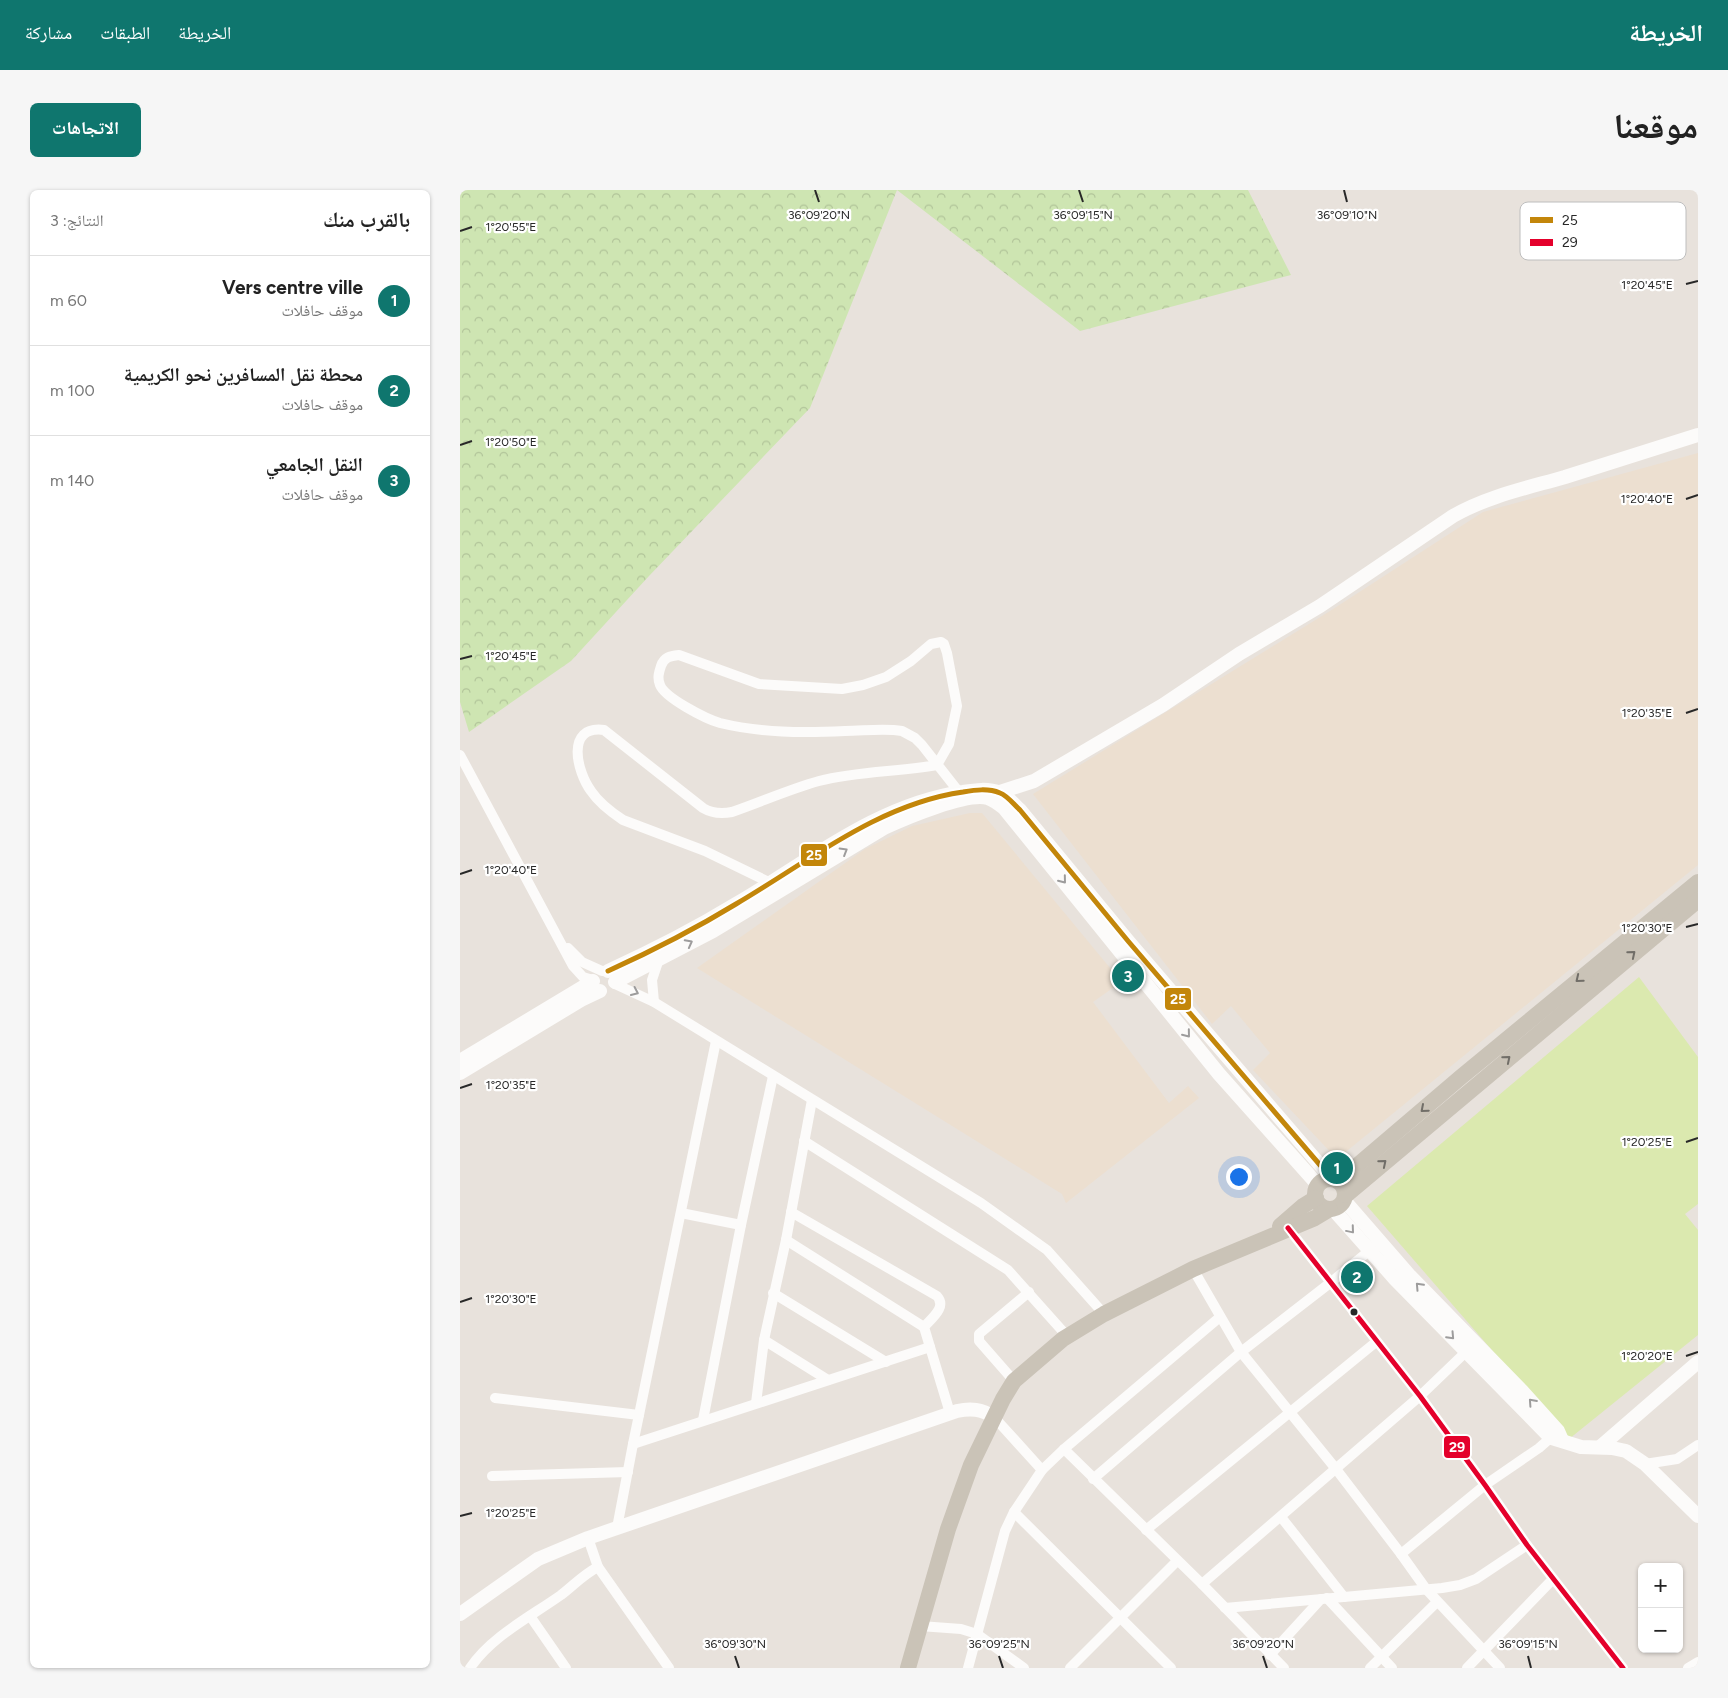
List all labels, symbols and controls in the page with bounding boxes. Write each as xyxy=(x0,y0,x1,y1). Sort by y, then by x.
text: الخريطة xyxy=(1629,18,1703,47)
text: مشاركة xyxy=(25,22,72,44)
text: الطبقات xyxy=(100,22,150,44)
text: الخريطة xyxy=(178,22,231,44)
button: الاتجاهات xyxy=(30,103,141,157)
text: موقعنا xyxy=(1613,105,1698,147)
legend xyxy=(1520,202,1686,260)
text: بالقرب منك xyxy=(323,207,410,232)
text: 36°09'20"N xyxy=(788,208,850,222)
text: 36°09'15"N xyxy=(1053,208,1113,222)
text: 36°09'10"N xyxy=(1317,208,1377,222)
text: النتائج: 3 xyxy=(50,211,103,230)
text: 25 xyxy=(1562,212,1578,229)
text: 1°20'55"E xyxy=(486,220,536,234)
text: 29 xyxy=(1562,234,1578,251)
text: Vers centre ville xyxy=(222,276,363,299)
text: 1°20'45"E xyxy=(1621,278,1673,292)
text: 60 m xyxy=(50,291,87,310)
text: 1 xyxy=(391,291,397,310)
text: موقف حافلات xyxy=(281,301,363,320)
text: محطة نقل المسافرين نحو الكريمية xyxy=(124,363,363,386)
text: 100 m xyxy=(50,381,95,400)
text: 2 xyxy=(389,381,399,400)
text: موقف حافلات xyxy=(281,395,363,414)
text: 1°20'50"E xyxy=(485,435,537,449)
text: النقل الجامعي xyxy=(266,453,363,476)
text: 140 m xyxy=(50,471,94,490)
text: 3 xyxy=(390,471,398,490)
text: موقف حافلات xyxy=(281,485,363,504)
text: 1°20'40"E xyxy=(1621,492,1673,506)
text: 1°20'45"E xyxy=(485,649,537,663)
text: 1°20'35"E xyxy=(1622,706,1672,720)
line badge: 25 xyxy=(800,843,828,867)
text: 25 xyxy=(806,847,822,864)
one-way arrow xyxy=(839,848,848,858)
text: 1°20'40"E xyxy=(485,863,537,877)
one-way arrow xyxy=(1058,874,1066,883)
text: 1°20'30"E xyxy=(1621,921,1673,935)
one-way arrow xyxy=(684,939,693,949)
one-way arrow xyxy=(1626,951,1635,960)
pin: 3 xyxy=(1112,957,1144,995)
one-way arrow xyxy=(1576,974,1585,982)
one-way arrow xyxy=(630,986,639,996)
line badge: 25 xyxy=(1164,987,1192,1011)
text: 25 xyxy=(1170,991,1186,1008)
one-way arrow xyxy=(1181,1028,1189,1037)
one-way arrow xyxy=(1502,1055,1511,1064)
text: 1°20'35"E xyxy=(486,1078,536,1092)
one-way arrow xyxy=(1420,1103,1429,1112)
text: 1°20'25"E xyxy=(1622,1135,1672,1149)
pin: 1 xyxy=(1321,1149,1353,1187)
one-way arrow xyxy=(1377,1161,1386,1169)
your location xyxy=(1226,1164,1252,1190)
one-way arrow xyxy=(1345,1224,1354,1233)
pin: 2 xyxy=(1341,1258,1373,1296)
one-way arrow xyxy=(1416,1282,1425,1291)
text: 1°20'30"E xyxy=(485,1292,537,1306)
unlabelled marker xyxy=(1349,1307,1359,1317)
one-way arrow xyxy=(1445,1331,1454,1340)
text: 1°20'20"E xyxy=(1621,1349,1673,1363)
one-way arrow xyxy=(1529,1399,1538,1408)
line badge: 29 xyxy=(1443,1435,1471,1459)
text: 29 xyxy=(1449,1439,1465,1456)
text: 1°20'25"E xyxy=(486,1506,536,1520)
map controls xyxy=(1638,1563,1683,1653)
button: + xyxy=(1638,1563,1683,1608)
button: − xyxy=(1638,1608,1683,1653)
text: 36°09'30"N xyxy=(704,1637,766,1651)
text: 36°09'25"N xyxy=(968,1637,1030,1651)
text: 36°09'20"N xyxy=(1232,1637,1294,1651)
text: 36°09'15"N xyxy=(1498,1637,1558,1651)

